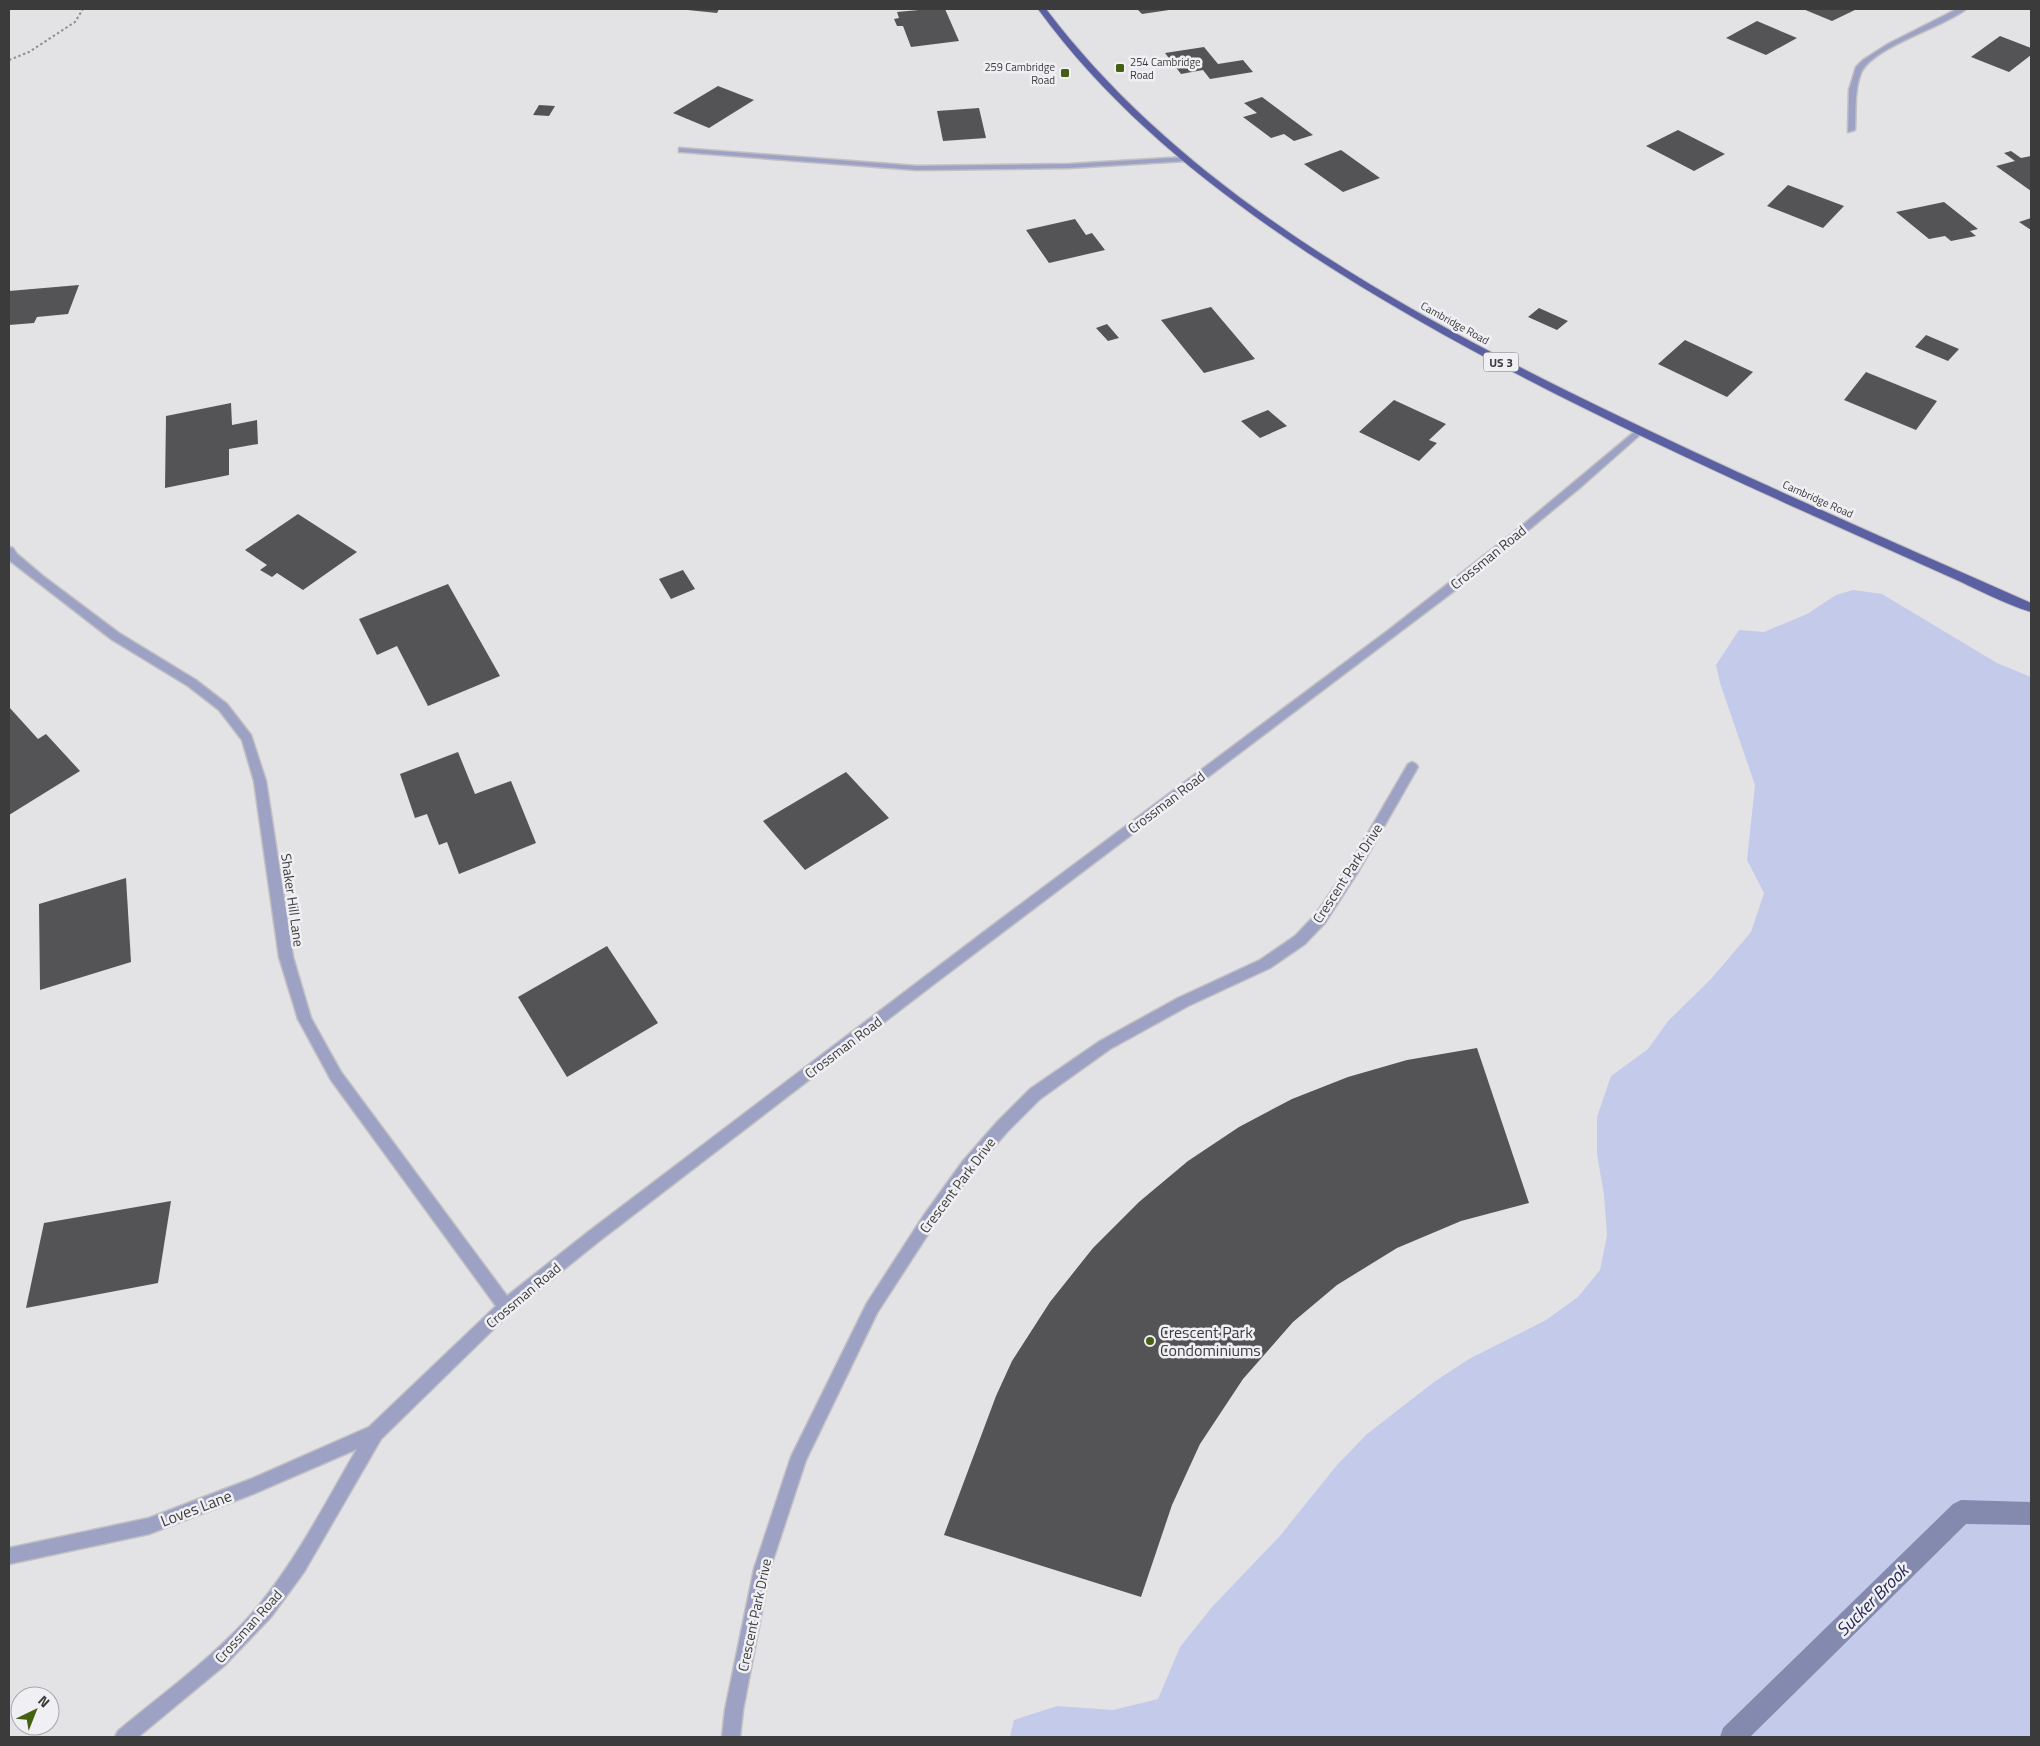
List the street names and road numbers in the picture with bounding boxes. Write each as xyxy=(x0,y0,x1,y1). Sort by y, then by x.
street label: Cambridge Road xyxy=(1418,298,1492,348)
road number: US 3 xyxy=(1484,352,1518,372)
street label: Cambridge Road xyxy=(1780,476,1856,522)
street label: Crossman Road xyxy=(1446,520,1530,594)
street label: Crossman Road xyxy=(1123,766,1209,838)
street label: Crescent Park Drive xyxy=(1307,819,1387,927)
street label: Shaker Hill Lane xyxy=(276,852,310,948)
street label: Crossman Road xyxy=(800,1011,886,1083)
street label: Crescent Park Drive xyxy=(914,1133,1000,1237)
street label: Crossman Road xyxy=(481,1257,565,1333)
street label: Loves Lane xyxy=(157,1483,235,1533)
street label: Crescent Park Drive xyxy=(732,1557,776,1673)
street label: Crossman Road xyxy=(209,1585,287,1667)

